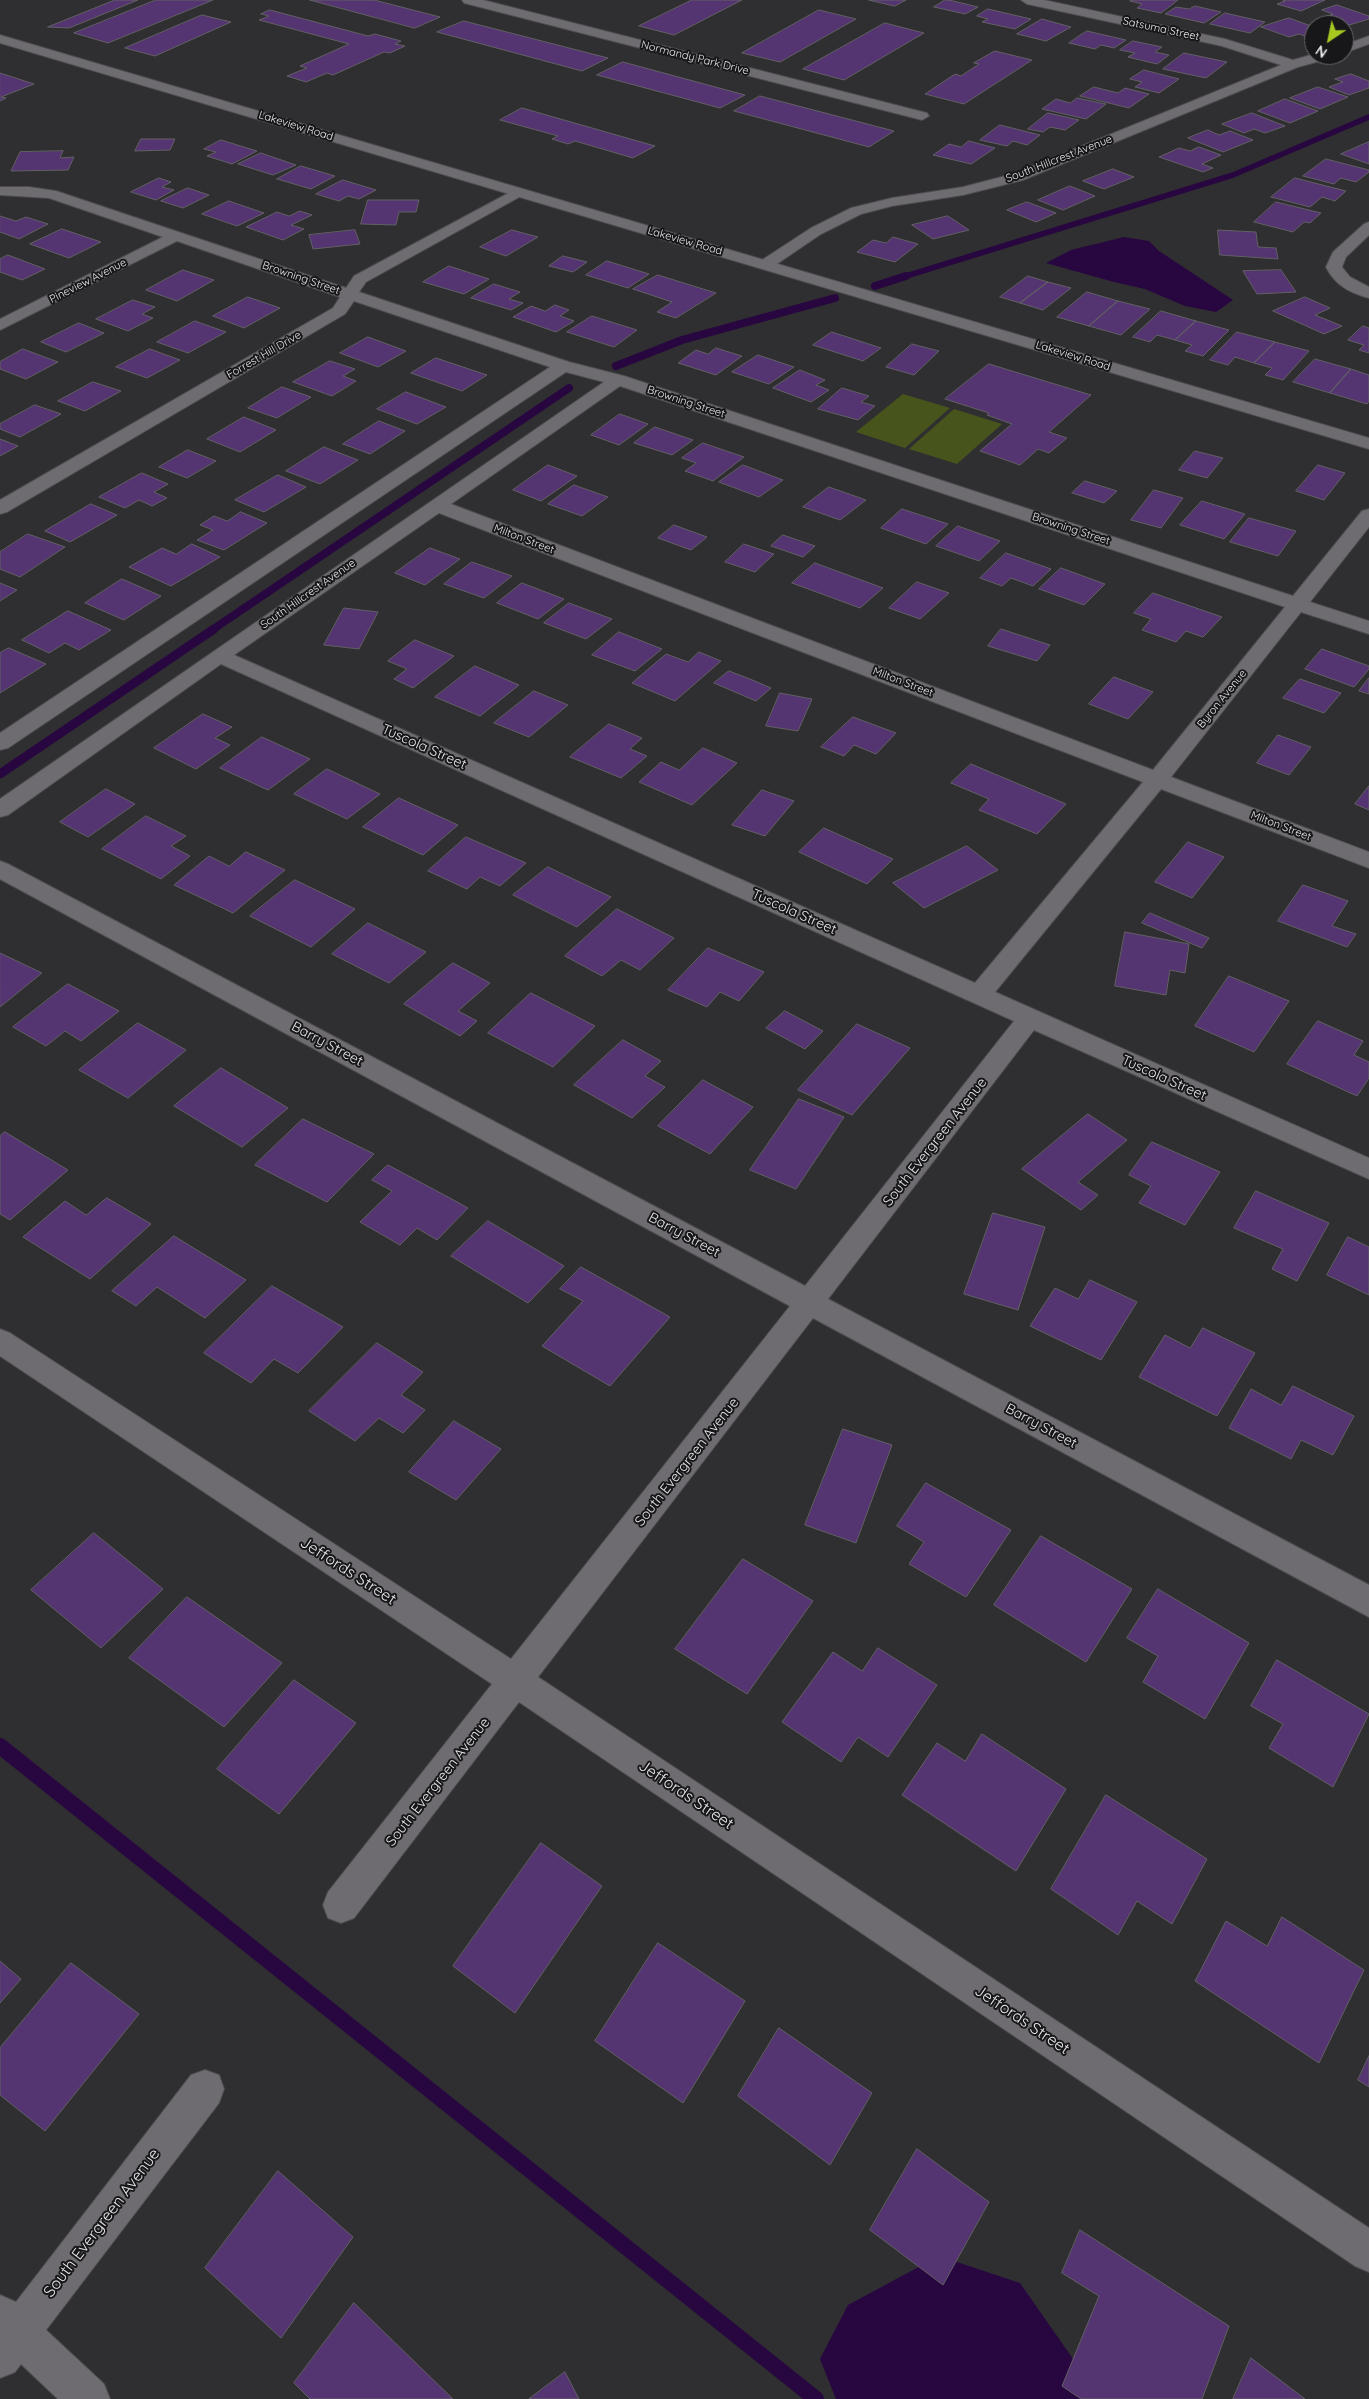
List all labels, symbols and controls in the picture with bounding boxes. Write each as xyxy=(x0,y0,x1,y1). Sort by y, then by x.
street label: Satsuma Street xyxy=(1121,14,1201,44)
north arrow xyxy=(1304,15,1354,65)
street label: Normandy Park Drive xyxy=(640,38,750,78)
text: N xyxy=(1312,41,1330,62)
street label: Lakeview Road xyxy=(257,108,335,144)
street label: South Hillcrest Avenue xyxy=(1004,133,1114,185)
street label: Lakeview Road xyxy=(646,224,724,258)
street label: Pineview Avenue xyxy=(47,256,129,306)
street label: Browning Street xyxy=(261,259,341,297)
street label: Forrest Hill Drive xyxy=(224,328,304,382)
street label: Lakeview Road xyxy=(1034,338,1112,374)
street label: Browning Street xyxy=(645,383,727,421)
street label: Browning Street xyxy=(1030,510,1112,548)
street label: Milton Street xyxy=(492,521,556,557)
street label: South Hillcrest Avenue xyxy=(258,556,358,632)
street label: Milton Street xyxy=(871,664,935,700)
street label: Byron Avenue xyxy=(1195,667,1249,731)
street label: Tuscola Street xyxy=(379,721,469,773)
street label: Milton Street xyxy=(1249,808,1313,844)
street label: Tuscola Street xyxy=(749,886,839,938)
street label: Barry Street xyxy=(288,1018,366,1070)
street label: Tuscola Street xyxy=(1119,1052,1209,1104)
street label: South Evergreen Avenue xyxy=(880,1074,990,1210)
street label: Barry Street xyxy=(645,1209,723,1261)
street label: South Evergreen Avenue xyxy=(632,1394,742,1530)
street label: Barry Street xyxy=(1002,1400,1080,1452)
street label: Jeffords Street xyxy=(296,1533,400,1609)
street label: South Evergreen Avenue xyxy=(383,1714,493,1850)
street label: Jeffords Street xyxy=(635,1756,737,1834)
street label: Jeffords Street xyxy=(971,1981,1073,2059)
street label: South Evergreen Avenue xyxy=(40,2145,164,2301)

